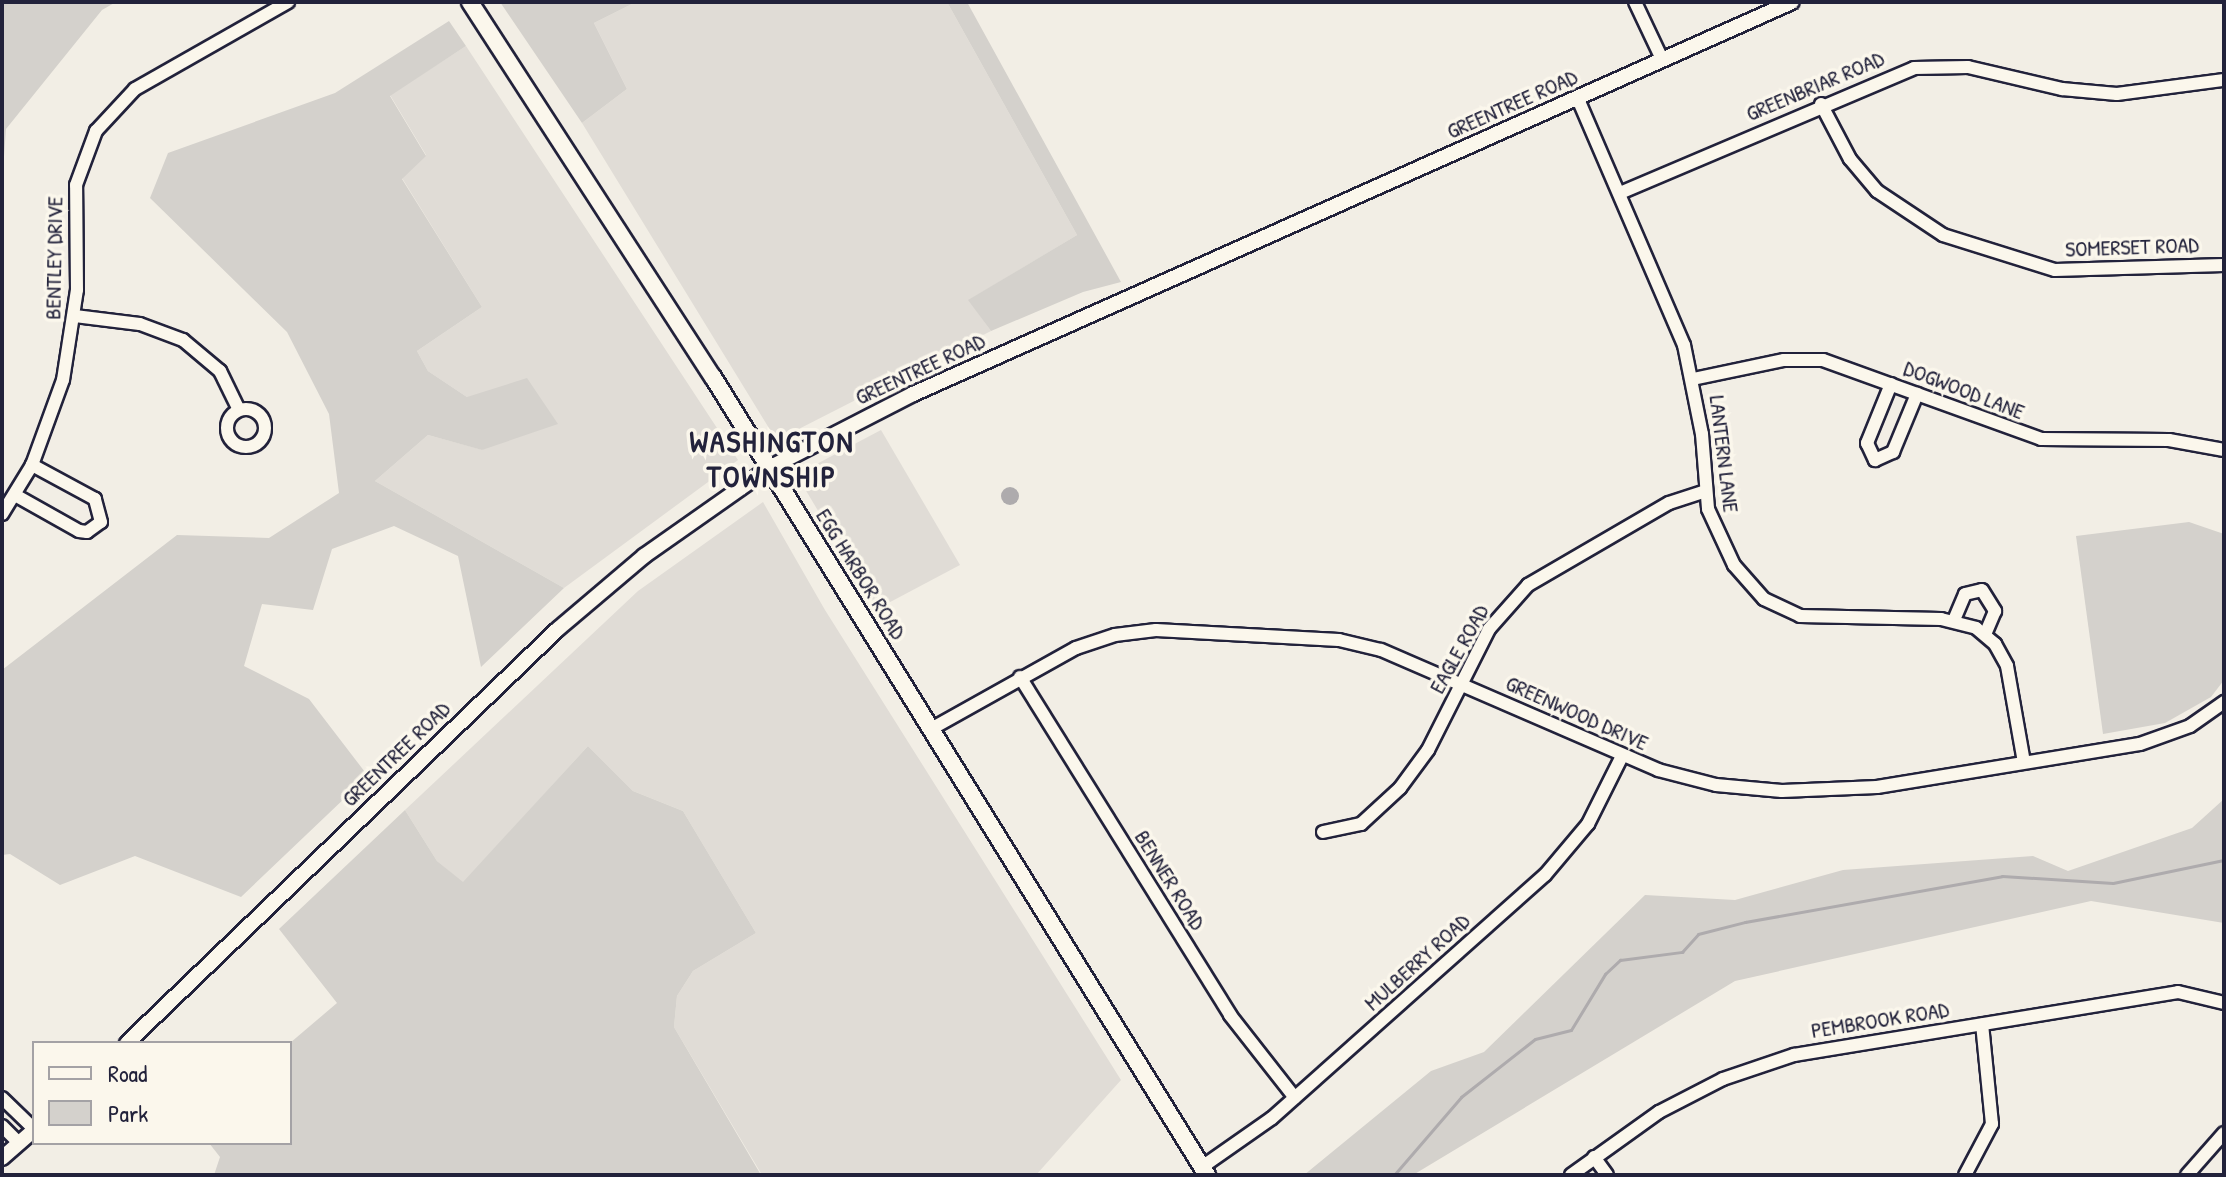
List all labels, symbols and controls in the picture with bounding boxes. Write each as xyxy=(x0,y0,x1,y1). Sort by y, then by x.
street label: GREENBRIAR ROAD xyxy=(1742,45,1888,127)
street label: GREENTREE ROAD xyxy=(1443,63,1581,145)
street label: BENTLEY DRIVE xyxy=(40,196,68,320)
street label: SOMERSET ROAD xyxy=(2065,231,2199,263)
street label: GREENTREE ROAD xyxy=(851,327,989,411)
street label: DOGWOOD LANE xyxy=(1900,355,2028,425)
street label: LANTERN LANE xyxy=(1704,394,1744,514)
district label: WASHINGTON TOWNSHIP xyxy=(689,423,855,494)
street label: EGG HARBOR ROAD xyxy=(810,504,912,644)
street label: EAGLE ROAD xyxy=(1424,600,1494,698)
street label: GREENWOOD DRIVE xyxy=(1502,670,1652,756)
street label: GREENTREE ROAD xyxy=(337,696,455,812)
street label: BENNER ROAD xyxy=(1129,825,1211,935)
street label: MULBERRY ROAD xyxy=(1359,908,1475,1016)
street label: PEMBROOK ROAD xyxy=(1809,996,1951,1044)
legend xyxy=(32,1041,292,1145)
text: Road xyxy=(108,1057,147,1089)
text: Park xyxy=(108,1097,148,1129)

